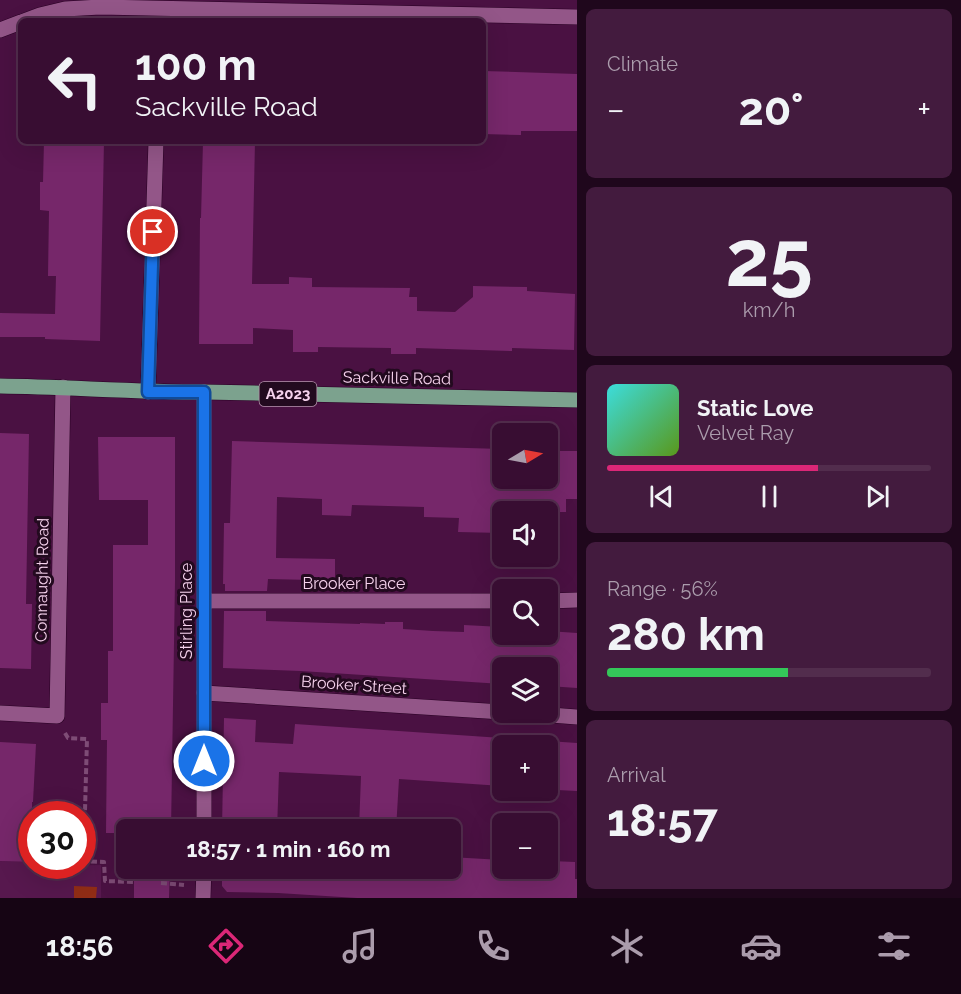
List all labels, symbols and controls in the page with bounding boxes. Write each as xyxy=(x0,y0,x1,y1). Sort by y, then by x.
text: 100 m xyxy=(135,41,257,90)
icon: left xyxy=(36,42,114,120)
text: Climate xyxy=(607,52,678,76)
text: 20° xyxy=(738,83,804,136)
text: − xyxy=(607,90,625,129)
text: + xyxy=(917,90,931,129)
text: Sackville Road xyxy=(135,91,318,122)
pin xyxy=(127,206,178,257)
text: 25 xyxy=(725,213,813,304)
icon: arrive xyxy=(136,215,169,248)
text: km/h xyxy=(743,298,795,322)
street label: Sackville Road xyxy=(343,368,451,388)
road number: A2023 xyxy=(260,382,316,406)
text: Static Love xyxy=(697,395,814,421)
text: Velvet Ray xyxy=(697,421,794,445)
north arrow xyxy=(492,423,558,489)
map controls xyxy=(492,423,558,879)
icon: previous xyxy=(645,480,678,513)
icon: pause xyxy=(753,480,786,513)
icon: next xyxy=(861,480,894,513)
button: sound xyxy=(492,501,558,567)
street label: Connaught Road xyxy=(31,518,53,642)
street label: Stirling Place xyxy=(177,563,196,659)
street label: Brooker Place xyxy=(303,574,405,593)
text: Range · 56% xyxy=(607,577,718,601)
button: search xyxy=(492,579,558,645)
text: 280 km xyxy=(607,608,765,661)
button: layers xyxy=(492,657,558,723)
street label: Brooker Street xyxy=(300,672,408,698)
position arrow xyxy=(172,729,236,793)
button: + xyxy=(492,735,558,801)
text: Arrival xyxy=(607,763,666,787)
text: 18:57 xyxy=(607,794,718,847)
speed limit sign: 30 xyxy=(18,801,96,879)
button: − xyxy=(492,813,558,879)
text: 18:57 · 1 min · 160 m xyxy=(186,836,391,862)
icon: directions xyxy=(205,925,247,967)
icon: music xyxy=(339,925,381,967)
icon: phone xyxy=(472,925,514,967)
icon: climate xyxy=(606,925,648,967)
icon: car xyxy=(740,925,782,967)
icon: filters xyxy=(873,925,915,967)
text: 18:56 xyxy=(46,931,113,962)

